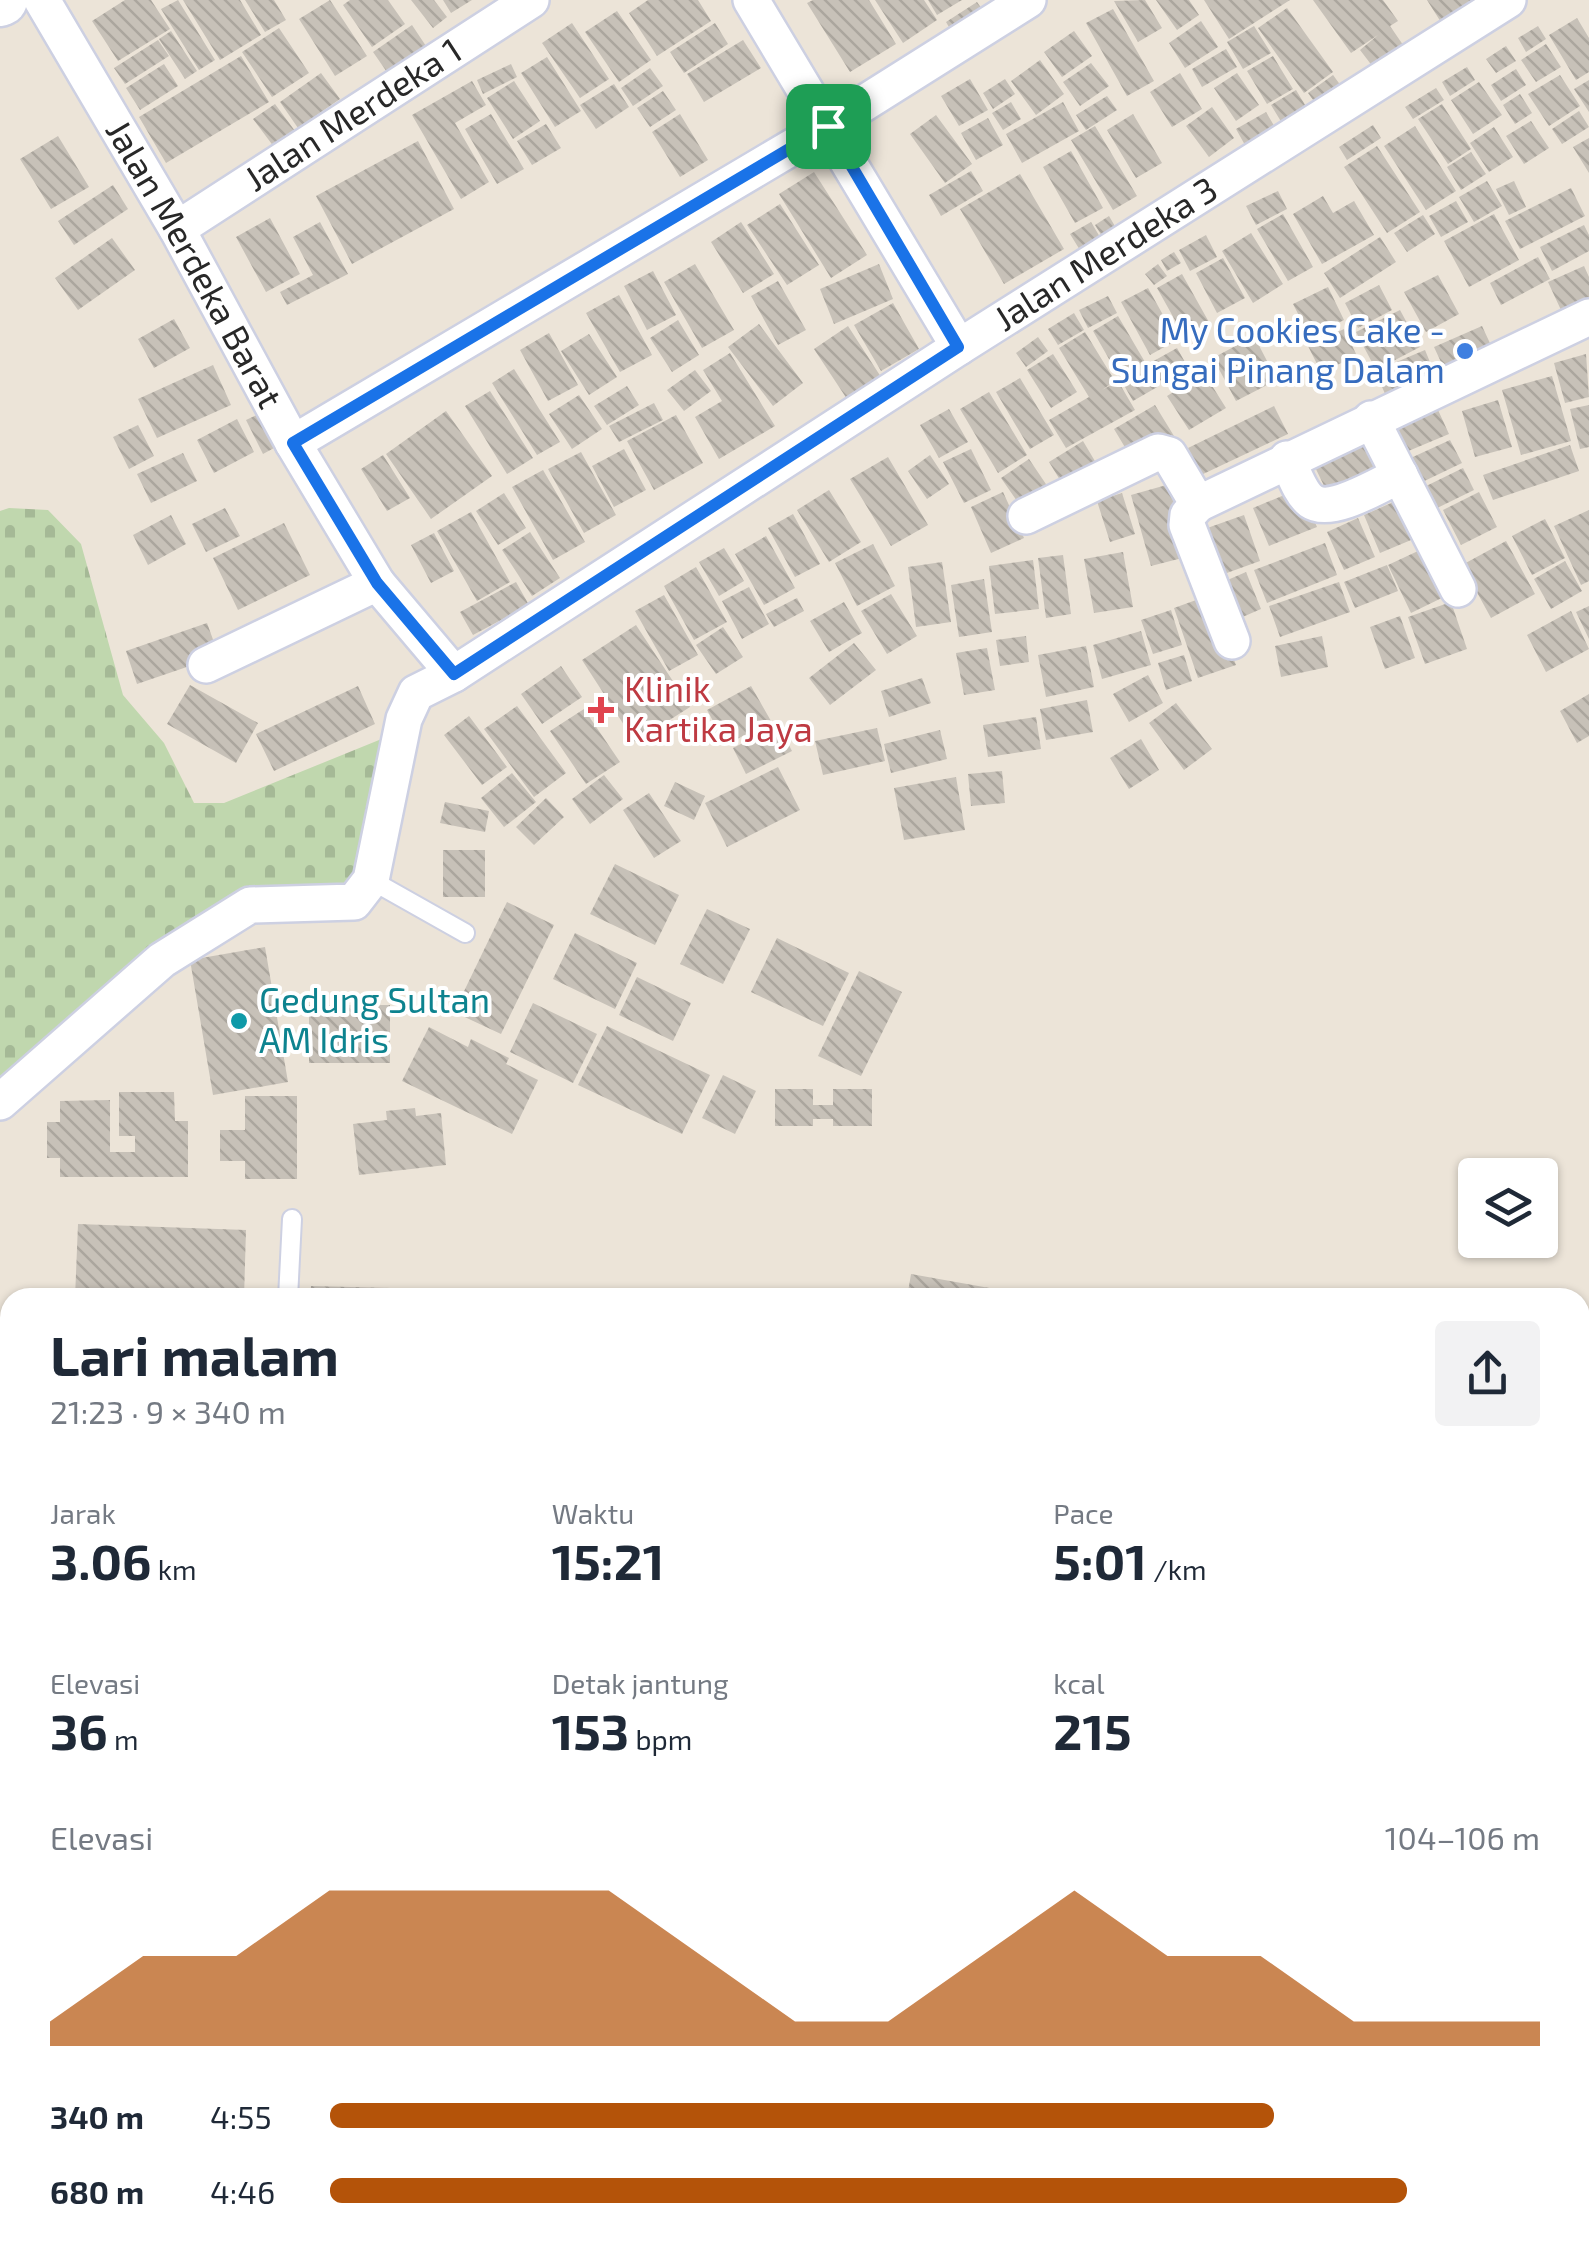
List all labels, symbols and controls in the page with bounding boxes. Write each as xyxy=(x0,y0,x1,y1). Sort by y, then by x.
street label: Jalan Merdeka 1 xyxy=(236,28,468,199)
pin xyxy=(786,84,871,169)
icon: arrive xyxy=(801,99,856,154)
street label: Jalan Merdeka Barat xyxy=(98,112,293,415)
street label: Jalan Merdeka 3 xyxy=(986,166,1224,338)
place label: My Cookies Cake - Sungai Pinang Dalam xyxy=(1111,308,1445,390)
marker: My Cookies Cake - Sungai Pinang Dalam xyxy=(1454,340,1476,362)
place label: Klinik Kartika Jaya xyxy=(624,667,813,749)
marker: Klinik Kartika Jaya xyxy=(588,697,614,723)
place label: Gedung Sultan AM Idris xyxy=(259,978,490,1060)
marker: Gedung Sultan AM Idris xyxy=(228,1010,250,1032)
map controls xyxy=(1458,1158,1558,1258)
button: layers xyxy=(1458,1158,1558,1258)
text: Lari malam xyxy=(50,1321,339,1387)
button: share xyxy=(1435,1321,1540,1426)
text: 21:23 · 9 × 340 m xyxy=(50,1392,286,1430)
text: Jarak xyxy=(50,1496,116,1530)
text: Waktu xyxy=(552,1496,634,1530)
text: Pace xyxy=(1053,1496,1114,1530)
text: 3.06 xyxy=(50,1530,152,1590)
text: 15:21 xyxy=(552,1530,664,1590)
text: 5:01 xyxy=(1053,1530,1147,1590)
text: km xyxy=(152,1552,197,1586)
text: /km xyxy=(1147,1552,1206,1586)
text: Elevasi xyxy=(50,1666,140,1700)
text: Detak jantung xyxy=(552,1666,729,1700)
text: kcal xyxy=(1053,1666,1105,1700)
text: 36 xyxy=(50,1700,108,1760)
text: 153 xyxy=(552,1700,629,1760)
text: 215 xyxy=(1053,1700,1132,1760)
text: m xyxy=(108,1722,139,1756)
text: bpm xyxy=(629,1722,692,1756)
text: Elevasi xyxy=(50,1818,153,1856)
text: 104–106 m xyxy=(1385,1818,1540,1856)
text: 340 m xyxy=(50,2097,144,2135)
text: 4:55 xyxy=(210,2097,272,2135)
text: 680 m xyxy=(50,2172,144,2210)
text: 4:46 xyxy=(210,2172,275,2210)

